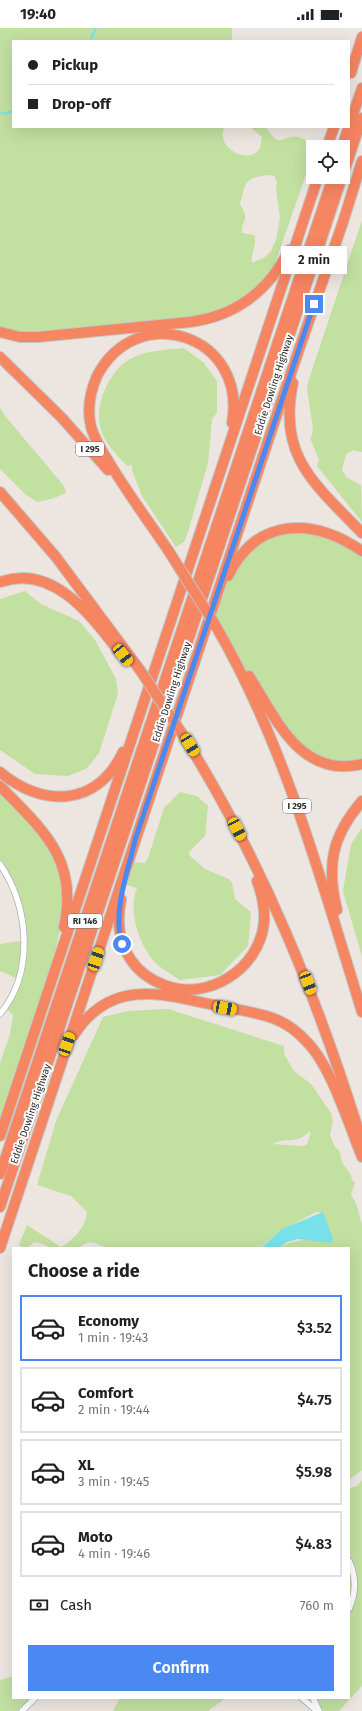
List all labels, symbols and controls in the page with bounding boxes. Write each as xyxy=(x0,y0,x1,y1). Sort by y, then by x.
text: 19:40 xyxy=(20,5,56,23)
text: Pickup xyxy=(52,56,98,74)
text: Drop-off xyxy=(52,95,111,113)
map controls xyxy=(306,140,350,184)
button: locate xyxy=(306,140,350,184)
callout: 2 min xyxy=(281,246,347,274)
text: 2 min xyxy=(298,252,330,267)
route end xyxy=(305,295,323,313)
street label: Eddie Dowling Highway xyxy=(252,333,296,437)
road number: I 295 xyxy=(76,442,104,456)
street label: Eddie Dowling Highway xyxy=(150,640,194,744)
car xyxy=(111,642,135,668)
car xyxy=(179,732,201,758)
road number: I 295 xyxy=(283,799,311,813)
car xyxy=(226,816,248,842)
road number: RI 146 xyxy=(68,914,102,928)
route start xyxy=(113,935,131,953)
car xyxy=(87,946,105,972)
car xyxy=(298,970,318,996)
car xyxy=(212,1000,238,1016)
car xyxy=(57,1031,77,1057)
street label: Eddie Dowling Highway xyxy=(8,1062,54,1166)
text: Choose a ride xyxy=(28,1260,140,1282)
icon: car xyxy=(30,1310,66,1346)
text: Economy xyxy=(78,1312,139,1330)
text: $3.52 xyxy=(297,1319,332,1337)
text: 1 min · 19:43 xyxy=(78,1330,148,1345)
icon: car xyxy=(30,1382,66,1418)
text: Comfort xyxy=(78,1384,134,1402)
text: $4.75 xyxy=(297,1391,332,1409)
text: 2 min · 19:44 xyxy=(78,1402,150,1417)
icon: car xyxy=(30,1454,66,1490)
text: XL xyxy=(78,1456,94,1474)
text: $5.98 xyxy=(296,1463,332,1481)
text: 3 min · 19:45 xyxy=(78,1474,149,1489)
icon: car xyxy=(30,1526,66,1562)
text: Moto xyxy=(78,1528,113,1546)
text: $4.83 xyxy=(296,1535,332,1553)
text: 4 min · 19:46 xyxy=(78,1546,150,1561)
icon: cash xyxy=(28,1594,50,1616)
text: Cash xyxy=(60,1596,92,1614)
text: 760 m xyxy=(300,1598,334,1613)
button: Confirm xyxy=(28,1645,334,1691)

